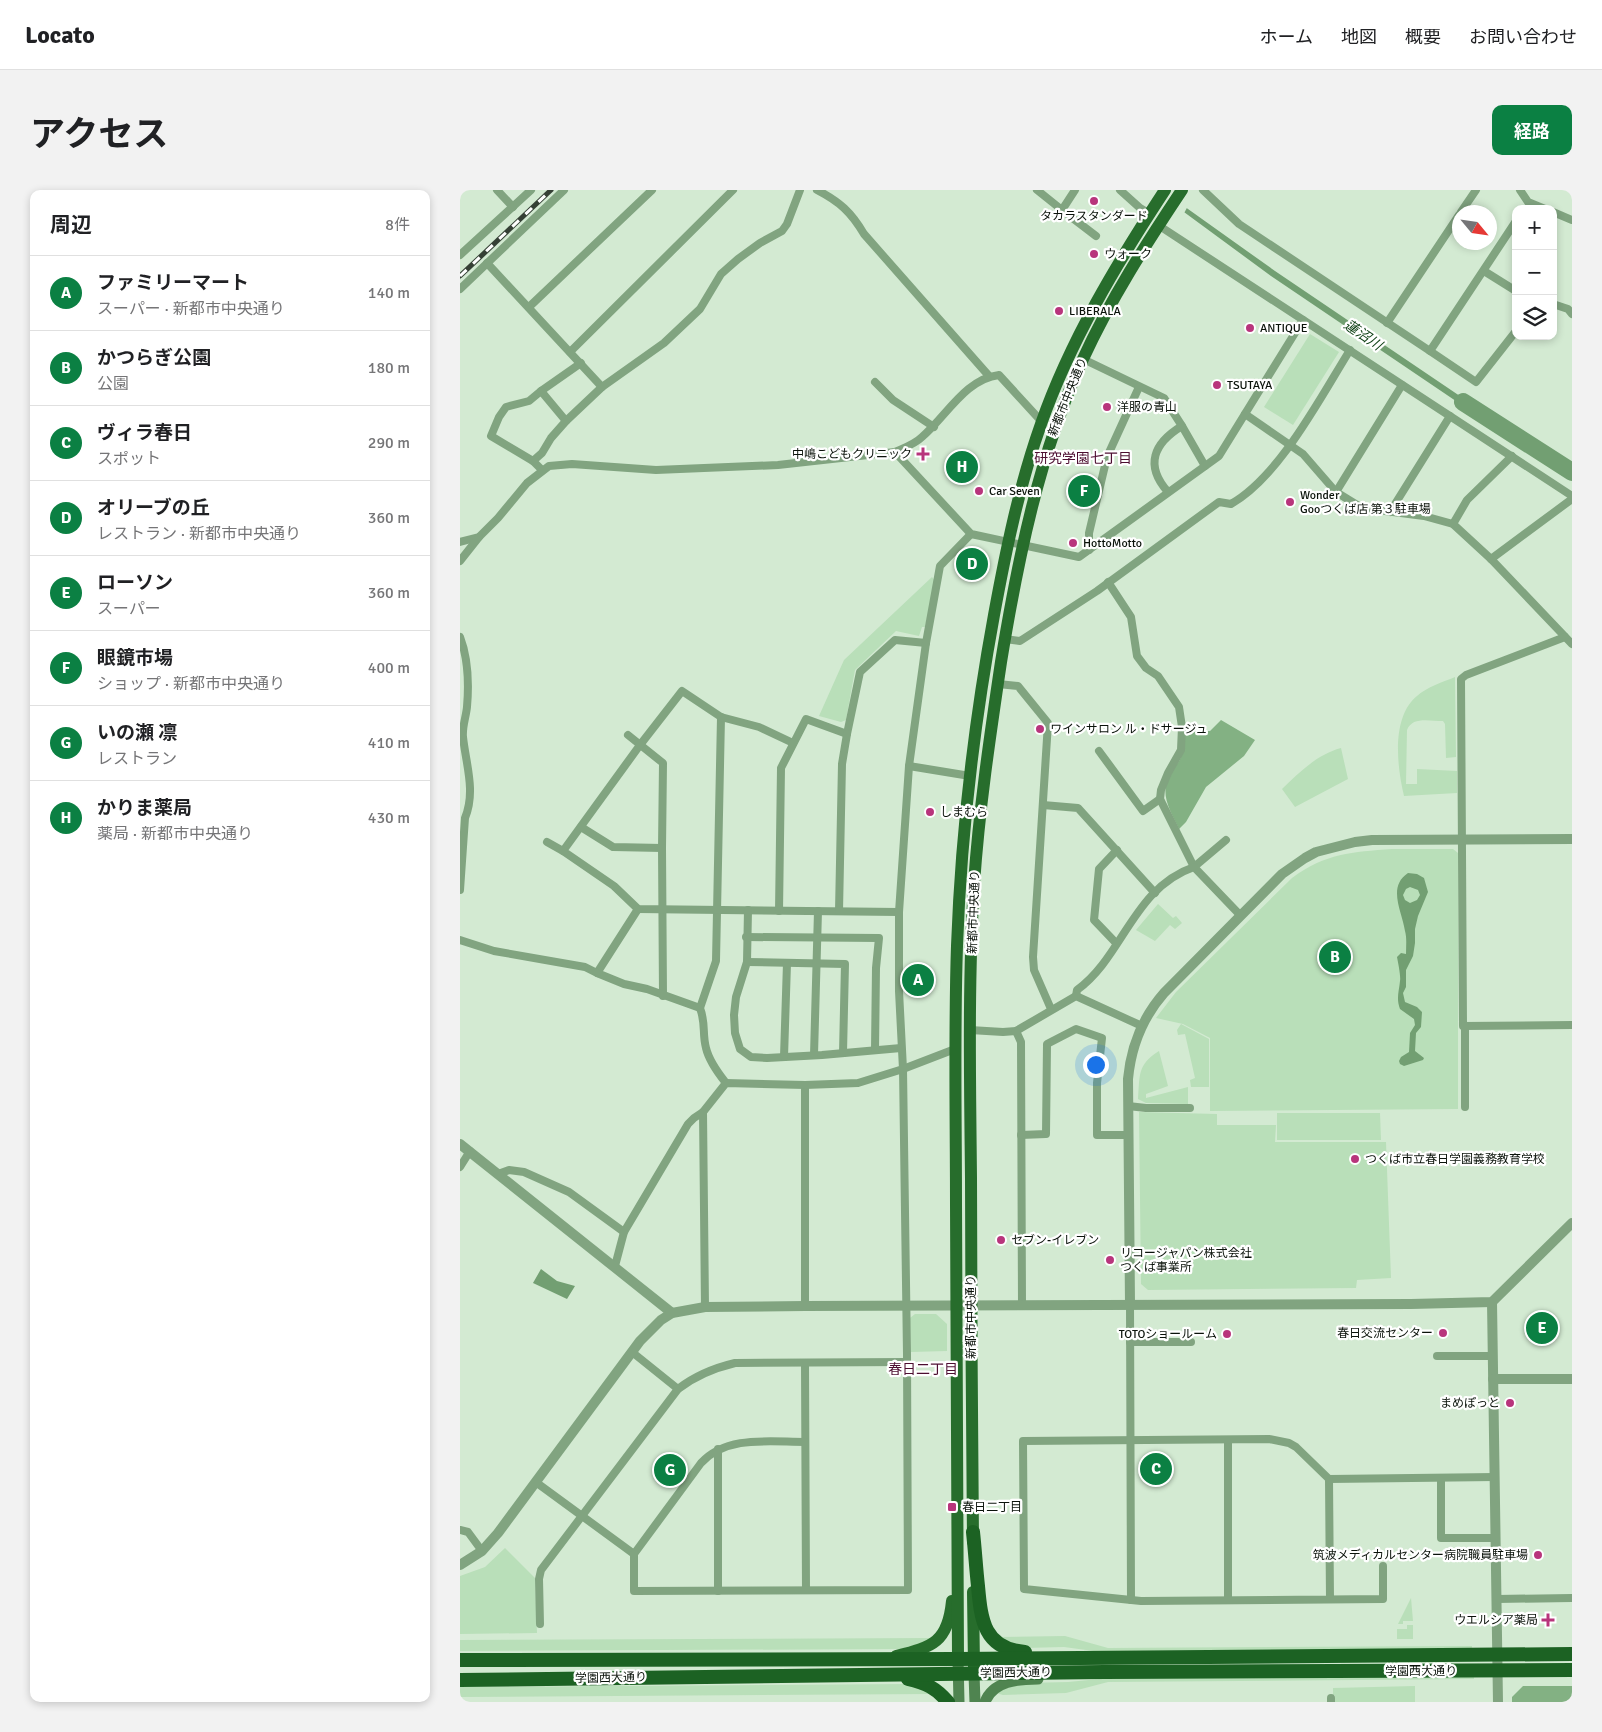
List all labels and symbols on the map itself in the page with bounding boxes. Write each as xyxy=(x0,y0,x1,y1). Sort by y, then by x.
marker: タカラスタンダード xyxy=(1088,195,1100,207)
north arrow xyxy=(1452,205,1497,250)
place label: タカラスタンダード xyxy=(1040,209,1148,224)
place label: ウォーク xyxy=(1104,247,1152,262)
marker: ウォーク xyxy=(1088,248,1100,260)
place label: LIBERALA xyxy=(1069,304,1121,319)
marker: LIBERALA xyxy=(1053,305,1065,317)
water label: 蓮沼川 xyxy=(1341,316,1387,355)
place label: ANTIQUE xyxy=(1260,321,1308,336)
marker: ANTIQUE xyxy=(1244,322,1256,334)
street label: 新都市中央通り xyxy=(1045,355,1091,439)
place label: TSUTAYA xyxy=(1227,378,1273,393)
marker: TSUTAYA xyxy=(1211,379,1223,391)
place label: 洋服の青山 xyxy=(1117,400,1177,415)
marker: 洋服の青山 xyxy=(1101,401,1113,413)
place label: 中嶋こどもクリニック xyxy=(792,447,912,462)
marker: 中嶋こどもクリニック xyxy=(916,447,930,461)
pin: H xyxy=(946,448,978,486)
district label: 研究学園七丁目 xyxy=(1034,450,1132,467)
pin: F xyxy=(1068,472,1100,510)
place label: Car Seven xyxy=(989,484,1040,499)
marker: Car Seven xyxy=(973,485,985,497)
place label: Wonder Gooつくば店 第３駐車場 xyxy=(1300,488,1431,517)
marker: Wonder Gooつくば店 第３駐車場 xyxy=(1284,496,1296,508)
place label: HottoMotto xyxy=(1083,536,1142,551)
marker: HottoMotto xyxy=(1067,537,1079,549)
pin: D xyxy=(956,545,988,583)
place label: ワインサロン ル・ドサージュ xyxy=(1050,722,1208,737)
marker: ワインサロン ル・ドサージュ xyxy=(1034,723,1046,735)
place label: しまむら xyxy=(940,805,988,820)
marker: しまむら xyxy=(924,806,936,818)
street label: 新都市中央通り xyxy=(965,870,983,954)
pin: B xyxy=(1319,938,1351,976)
pin: A xyxy=(902,961,934,999)
your location xyxy=(1083,1052,1109,1078)
place label: つくば市立春日学園義務教育学校 xyxy=(1365,1152,1545,1167)
marker: つくば市立春日学園義務教育学校 xyxy=(1349,1153,1361,1165)
place label: セブン-イレブン xyxy=(1011,1233,1099,1248)
marker: セブン-イレブン xyxy=(995,1234,1007,1246)
place label: リコージャパン株式会社 つくば事業所 xyxy=(1120,1246,1252,1275)
marker: リコージャパン株式会社 つくば事業所 xyxy=(1104,1254,1116,1266)
street label: 新都市中央通り xyxy=(964,1275,979,1359)
pin: E xyxy=(1526,1309,1558,1347)
place label: 春日交流センター xyxy=(1337,1326,1433,1341)
place label: TOTOショールーム xyxy=(1119,1327,1217,1342)
marker: 春日交流センター xyxy=(1437,1327,1449,1339)
marker: TOTOショールーム xyxy=(1221,1328,1233,1340)
district label: 春日二丁目 xyxy=(888,1361,958,1378)
place label: まめぽっと xyxy=(1440,1396,1500,1411)
marker: まめぽっと xyxy=(1504,1397,1516,1409)
pin: C xyxy=(1140,1450,1172,1488)
pin: G xyxy=(654,1451,686,1489)
place label: 春日二丁目 xyxy=(962,1500,1022,1515)
marker: 春日二丁目 xyxy=(946,1501,958,1513)
place label: 筑波メディカルセンター病院職員駐車場 xyxy=(1313,1548,1528,1563)
marker: 筑波メディカルセンター病院職員駐車場 xyxy=(1532,1549,1544,1561)
place label: ウエルシア薬局 xyxy=(1454,1613,1538,1628)
marker: ウエルシア薬局 xyxy=(1542,1614,1554,1626)
street label: 学園西大通り xyxy=(1385,1664,1457,1679)
street label: 学園西大通り xyxy=(980,1665,1052,1681)
street label: 学園西大通り xyxy=(575,1670,647,1686)

